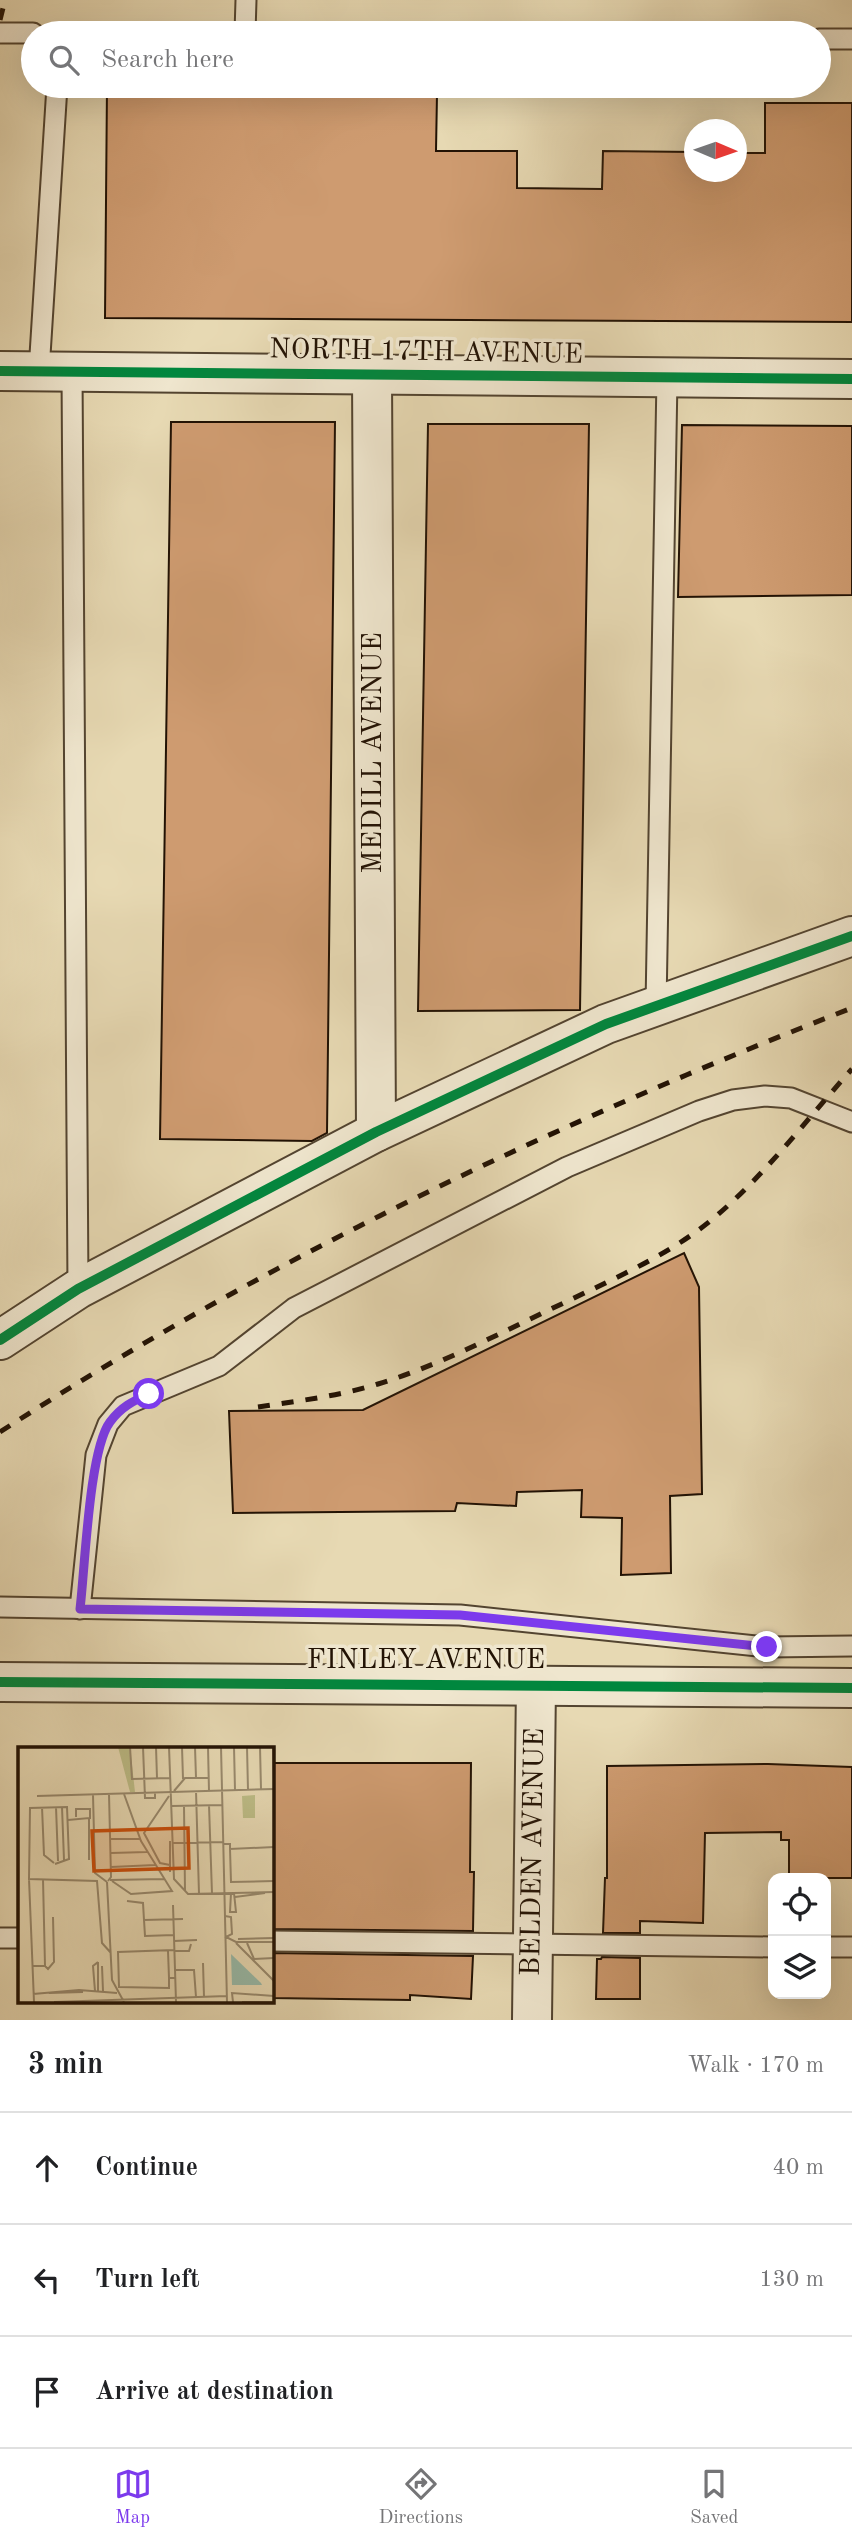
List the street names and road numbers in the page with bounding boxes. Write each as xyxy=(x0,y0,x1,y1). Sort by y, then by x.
street label: NORTH 17TH AVENUE xyxy=(269,336,583,370)
street label: MEDILL AVENUE xyxy=(360,632,388,874)
street label: FINLEY AVENUE xyxy=(307,1647,545,1675)
street label: BELDEN AVENUE xyxy=(518,1728,550,1976)

